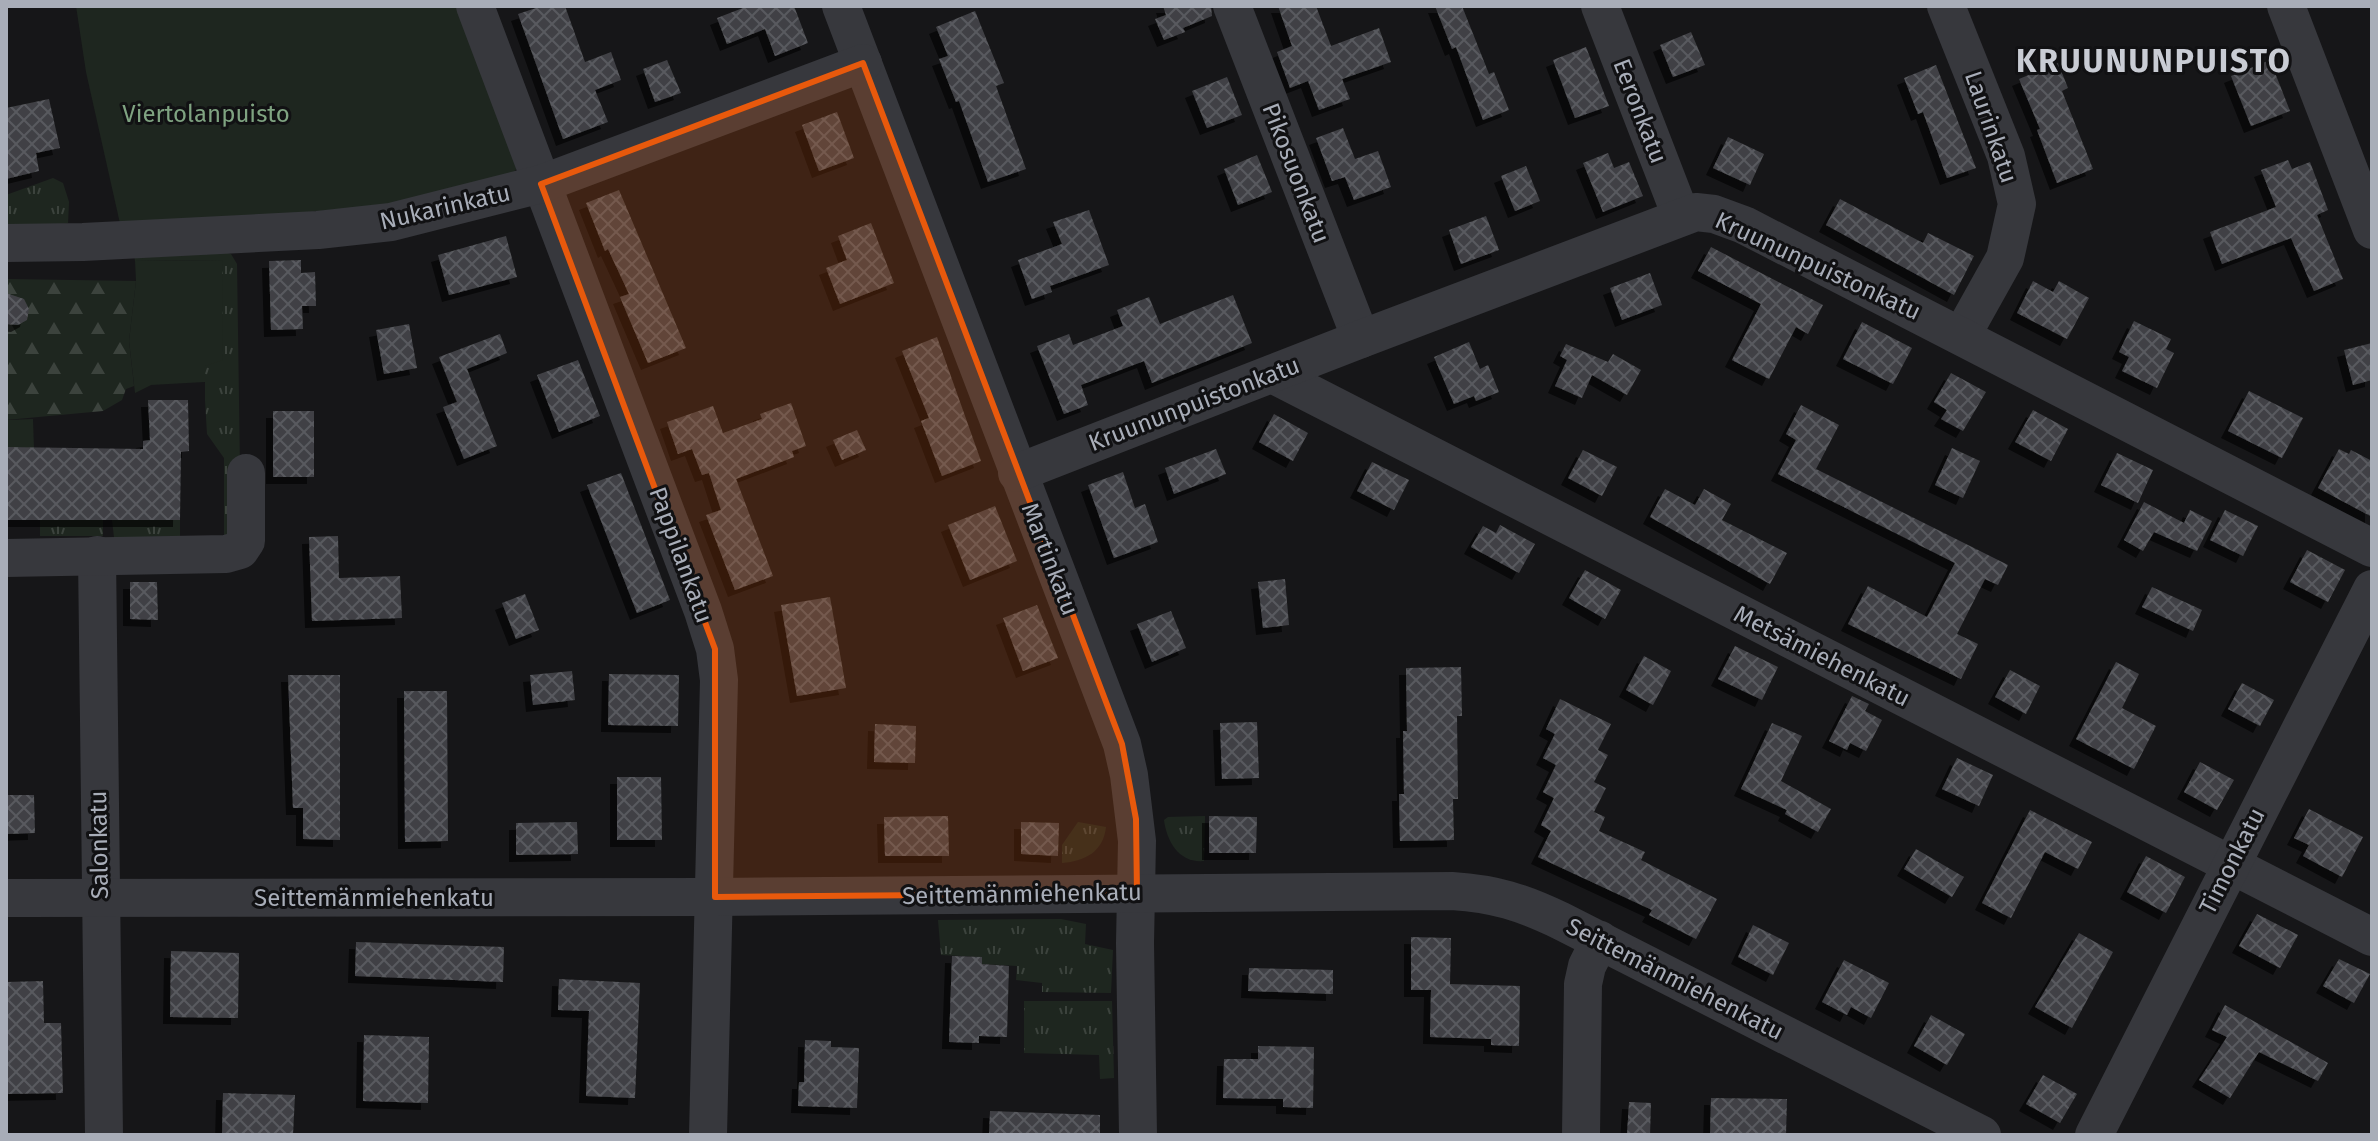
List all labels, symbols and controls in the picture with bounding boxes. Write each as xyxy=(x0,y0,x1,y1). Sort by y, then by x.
district label: KRUUNUNPUISTO xyxy=(2016,42,2292,80)
street label: Eeronkatu xyxy=(1607,55,1673,167)
street label: Laurinkatu xyxy=(1959,67,2023,187)
street label: Pikosuonkatu xyxy=(1256,99,1336,247)
park label: Viertolanpuisto xyxy=(122,100,290,128)
street label: Nukarinkatu xyxy=(377,178,513,236)
street label: Kruununpuistonkatu xyxy=(1711,206,1925,326)
street label: Kruununpuistonkatu xyxy=(1085,351,1303,457)
street label: Pappilankatu xyxy=(643,483,719,627)
street label: Martinkatu xyxy=(1016,499,1084,619)
street label: Metsämiehenkatu xyxy=(1729,600,1915,712)
street label: Salonkatu xyxy=(84,791,114,899)
street label: Timonkatu xyxy=(2193,803,2271,919)
street label: Seittemänmiehenkatu xyxy=(902,878,1142,910)
street label: Seittemänmiehenkatu xyxy=(254,884,494,912)
street label: Seittemänmiehenkatu xyxy=(1562,912,1788,1046)

